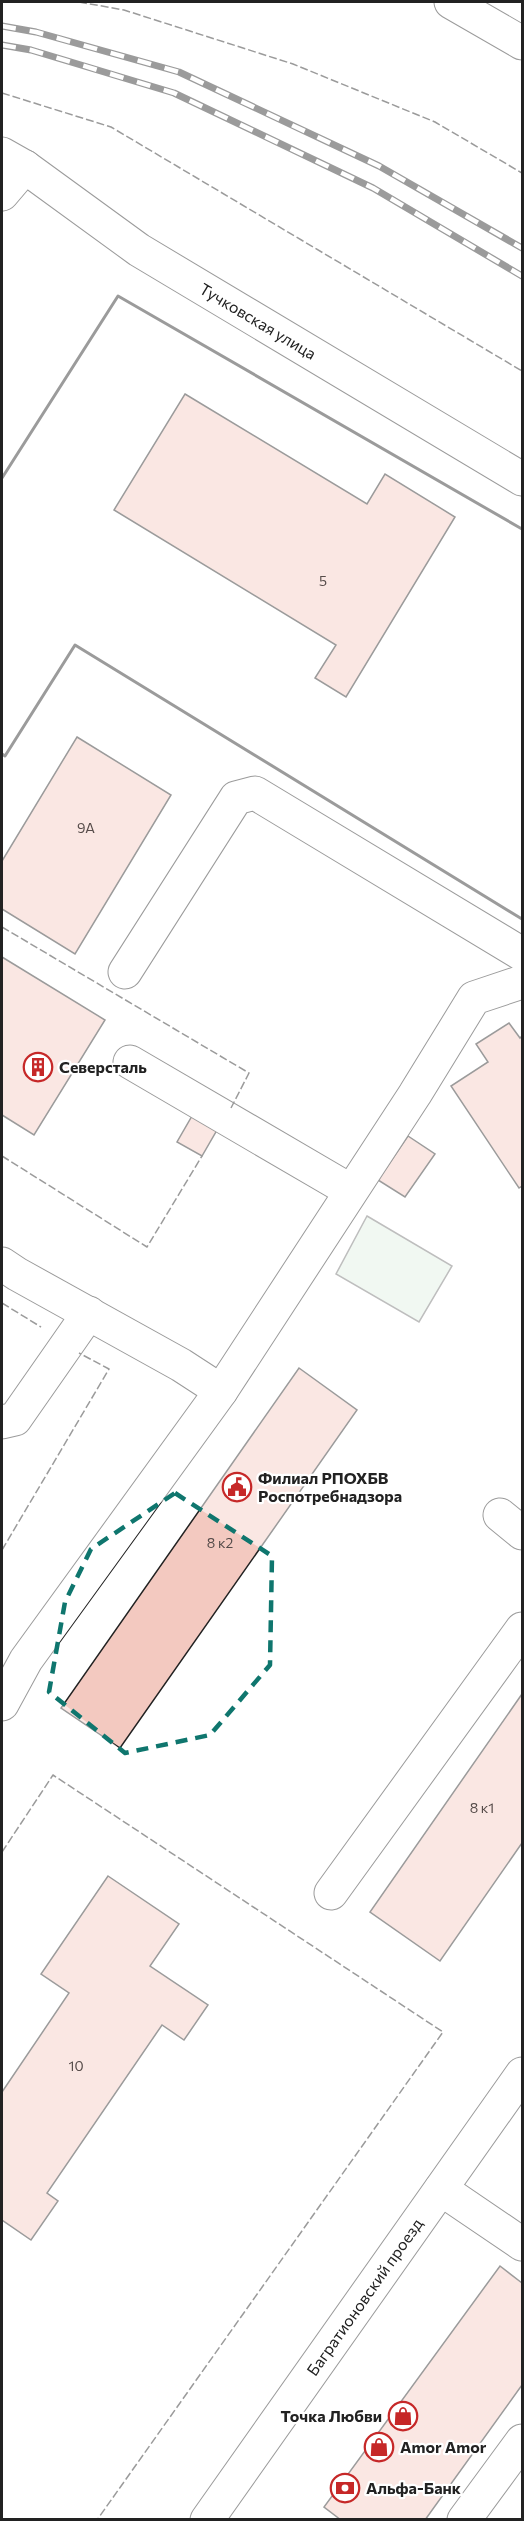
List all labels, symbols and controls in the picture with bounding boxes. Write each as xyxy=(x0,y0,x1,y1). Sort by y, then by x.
street label: Тучковская улица xyxy=(197,279,320,363)
house number: 5 xyxy=(319,572,327,589)
house number: 9А xyxy=(77,819,95,836)
building icon: Северсталь xyxy=(22,1051,54,1083)
place label: Северсталь xyxy=(59,1057,147,1076)
place label: Филиал РПОХБВ Роспотребнадзора xyxy=(258,1468,402,1505)
public building icon: Филиал РПОХБВ Роспотребнадзора xyxy=(221,1471,253,1503)
house number: 8 к2 xyxy=(207,1534,233,1551)
house number: 8 к1 xyxy=(470,1799,494,1816)
house number: 10 xyxy=(68,2057,84,2074)
street label: Багратионовский проезд xyxy=(302,2214,426,2379)
shop icon: Точка Любви xyxy=(387,2400,419,2432)
place label: Точка Любви xyxy=(281,2406,382,2425)
shop icon: Amor Amor xyxy=(363,2431,395,2463)
place label: Amor Amor xyxy=(400,2437,487,2456)
bank icon: Альфа-Банк xyxy=(329,2472,361,2504)
place label: Альфа-Банк xyxy=(366,2478,461,2497)

